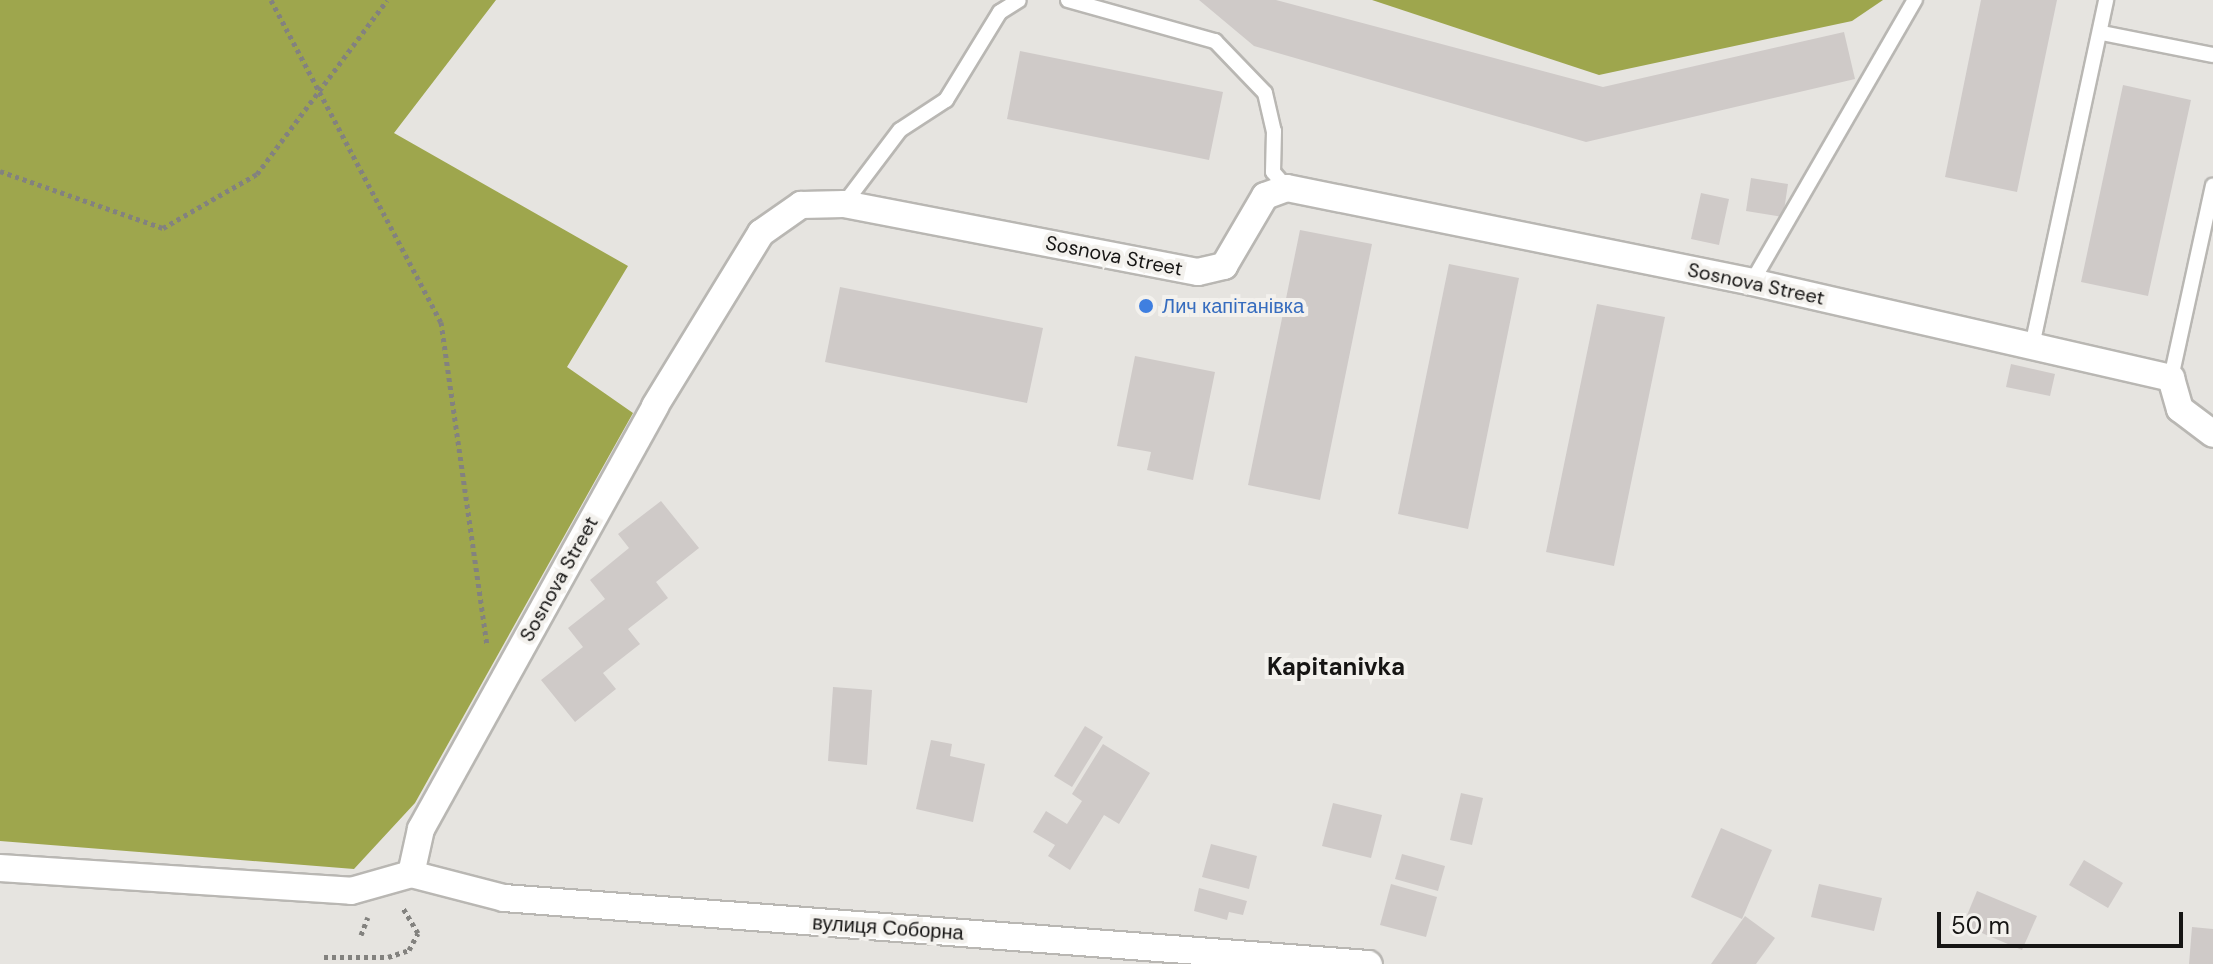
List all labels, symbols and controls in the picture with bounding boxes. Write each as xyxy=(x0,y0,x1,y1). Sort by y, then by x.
street label: Sosnova Street xyxy=(1043,231,1185,281)
street label: Sosnova Street xyxy=(1685,258,1827,310)
place label: Лич капітанівка xyxy=(1162,294,1304,318)
marker: Лич капітанівка xyxy=(1137,297,1155,315)
street label: Sosnova Street xyxy=(515,512,603,646)
district label: Kapitanivka xyxy=(1267,653,1405,681)
scale bar xyxy=(1941,896,2187,946)
text: 50 m xyxy=(1951,910,2010,941)
street label: вулиця Соборна xyxy=(812,911,964,945)

